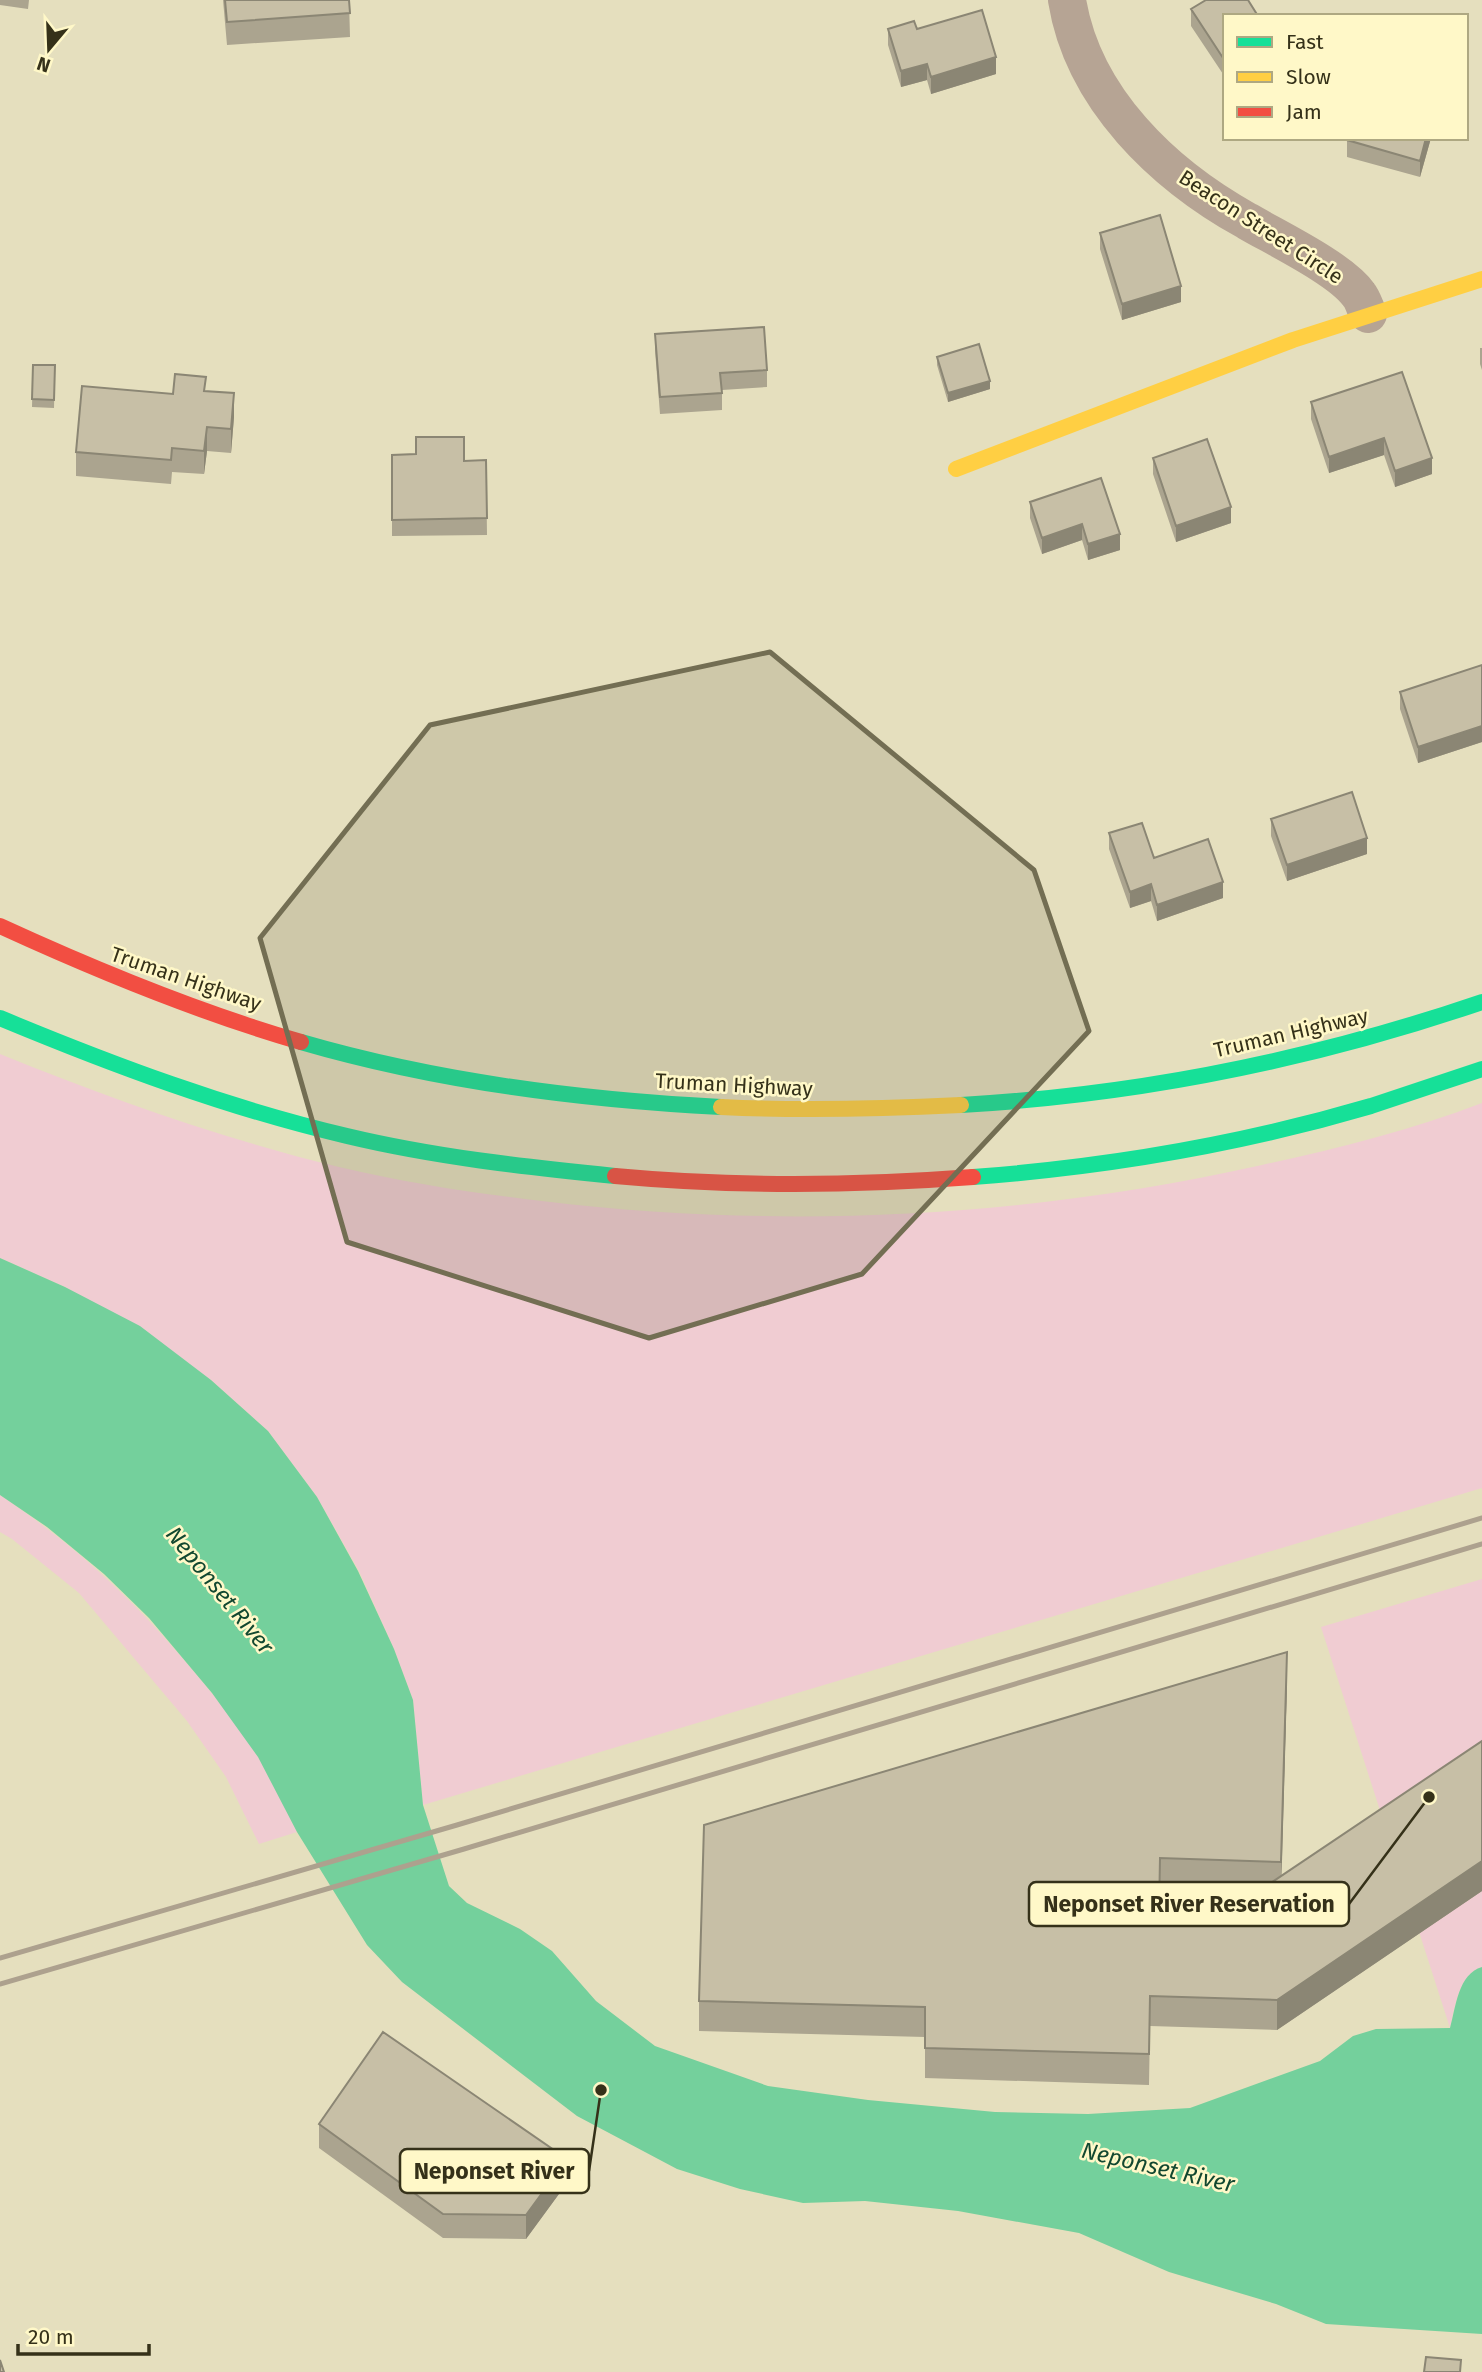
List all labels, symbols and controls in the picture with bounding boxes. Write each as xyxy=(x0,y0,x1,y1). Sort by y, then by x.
north arrow xyxy=(14,14,84,84)
legend xyxy=(1223,14,1468,140)
text: Fast xyxy=(1286,29,1324,55)
text: N xyxy=(34,52,53,78)
text: Slow xyxy=(1286,64,1331,90)
text: Jam xyxy=(1286,99,1322,125)
street label: Beacon Street Circle xyxy=(1174,164,1348,290)
street label: Truman Highway xyxy=(107,941,265,1017)
street label: Truman Highway xyxy=(1211,1002,1371,1063)
street label: Truman Highway xyxy=(655,1068,814,1102)
water label: Neponset River xyxy=(160,1521,281,1660)
callout: Neponset River Reservation xyxy=(1029,1882,1349,1926)
text: Neponset River Reservation xyxy=(1043,1890,1335,1918)
water label: Neponset River xyxy=(1079,2136,1238,2198)
callout: Neponset River xyxy=(400,2149,589,2193)
text: Neponset River xyxy=(414,2157,575,2185)
scale bar xyxy=(18,2312,149,2356)
text: 20 m xyxy=(28,2324,74,2350)

